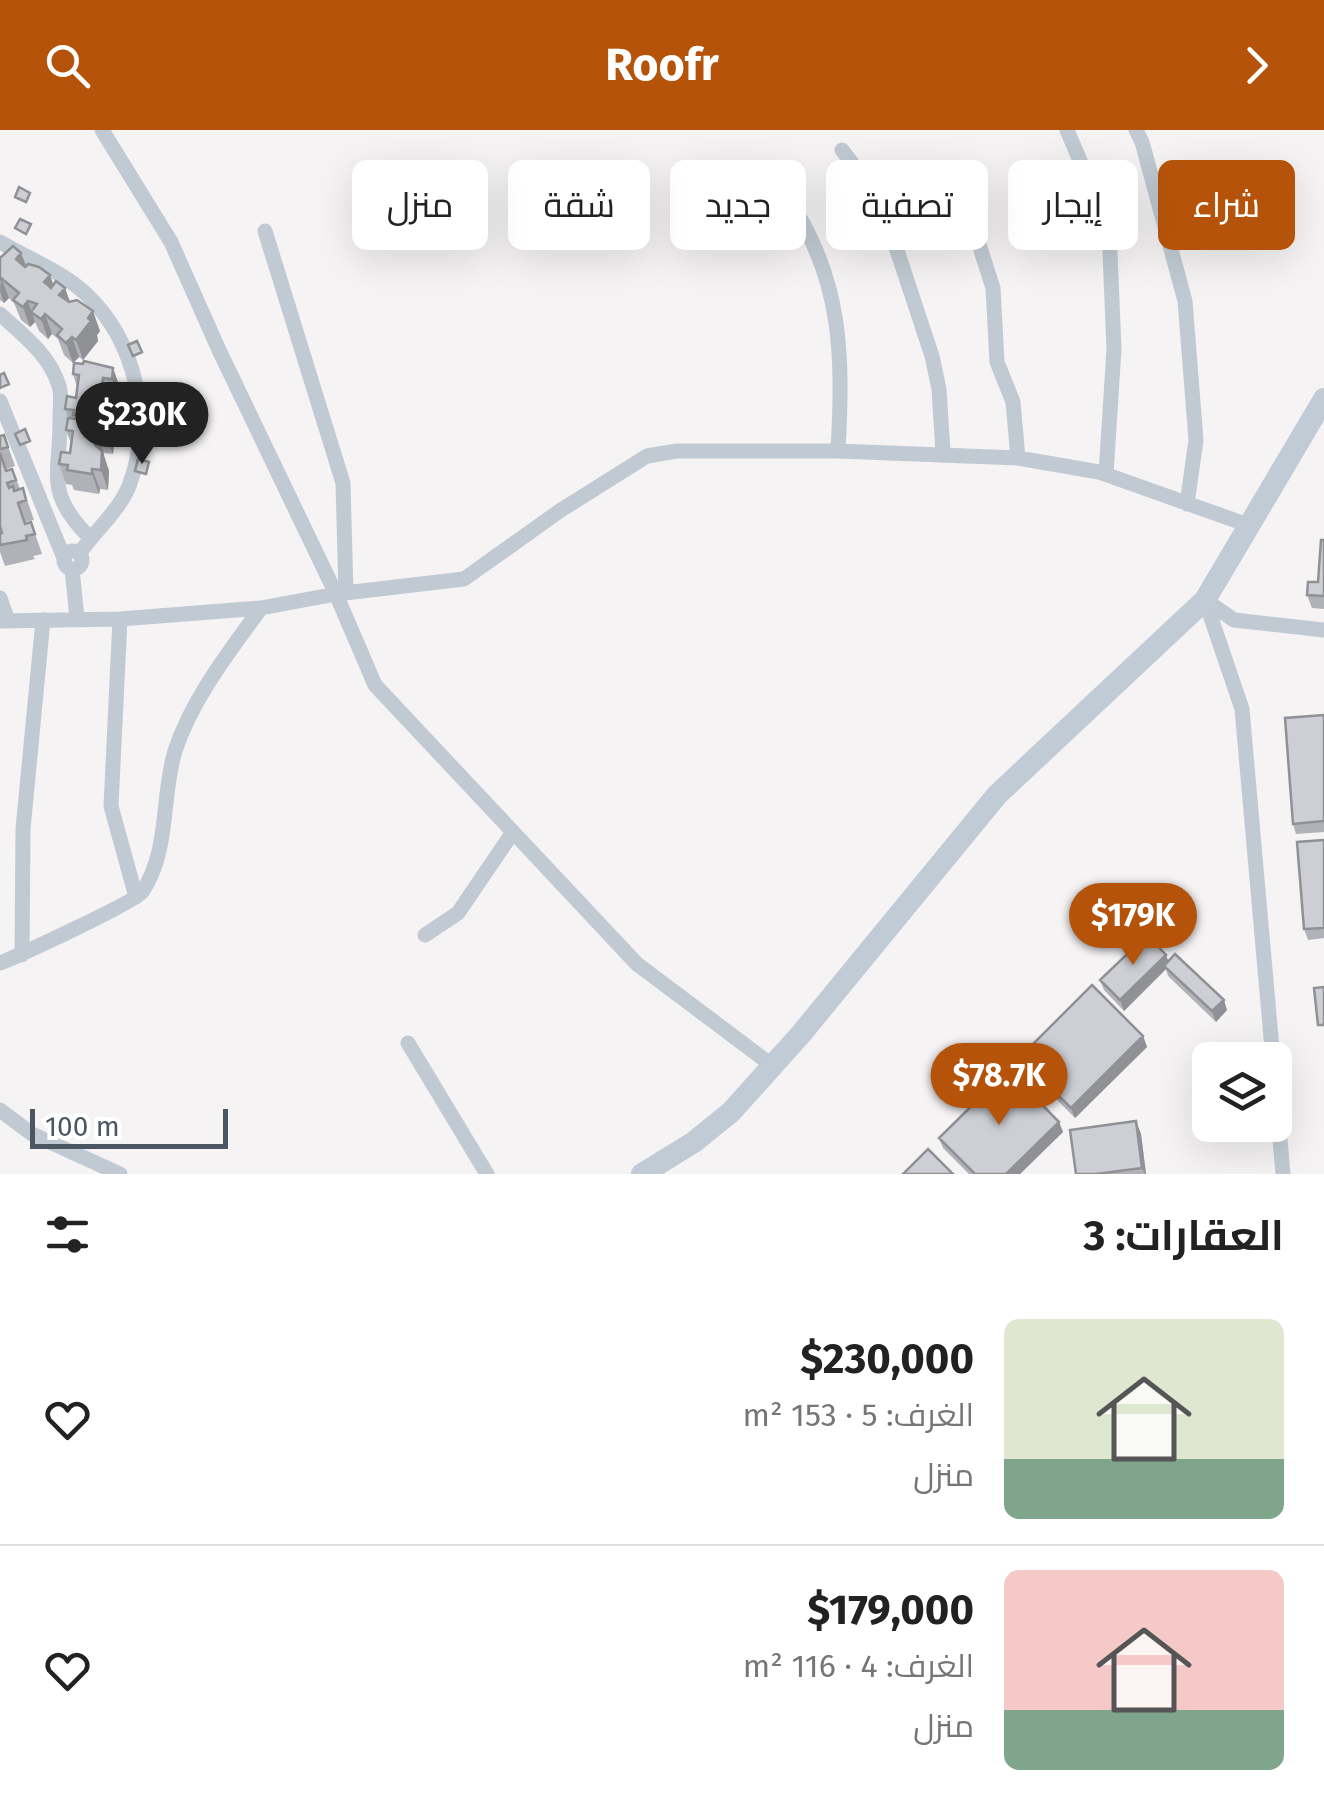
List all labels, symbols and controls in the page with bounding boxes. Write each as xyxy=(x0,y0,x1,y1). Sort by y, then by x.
icon: search xyxy=(40,38,95,93)
text: Roofr xyxy=(605,38,719,92)
icon: forward xyxy=(1229,38,1284,93)
chip: منزل xyxy=(352,160,488,250)
chip: شقة xyxy=(508,160,650,250)
chip: جديد xyxy=(670,160,806,250)
chip: تصفية xyxy=(826,160,988,250)
chip: إيجار xyxy=(1008,160,1138,250)
chip: شراء xyxy=(1158,160,1295,250)
pin: $230K xyxy=(72,382,212,467)
text: $230K xyxy=(97,395,187,433)
pin: $179K xyxy=(1063,883,1203,968)
text: $179K xyxy=(1091,896,1175,934)
map controls xyxy=(1192,1042,1292,1142)
button: layers xyxy=(1192,1042,1292,1142)
pin: $78.7K xyxy=(918,1043,1080,1128)
text: $78.7K xyxy=(953,1056,1045,1094)
scale bar xyxy=(30,1104,228,1148)
text: 100 m xyxy=(45,1110,120,1143)
icon: filters xyxy=(40,1207,95,1262)
text: العقارات: 3 xyxy=(1084,1211,1284,1261)
text: $230,000 xyxy=(800,1334,974,1384)
icon: home xyxy=(1084,1359,1204,1479)
icon: heart xyxy=(40,1392,95,1447)
text: الغرف: 5 · 153 m² xyxy=(743,1396,974,1434)
text: منزل xyxy=(913,1456,974,1494)
text: $179,000 xyxy=(807,1585,974,1635)
icon: home xyxy=(1084,1610,1204,1730)
icon: heart xyxy=(40,1643,95,1698)
text: الغرف: 4 · 116 m² xyxy=(743,1647,974,1685)
text: منزل xyxy=(913,1707,974,1745)

